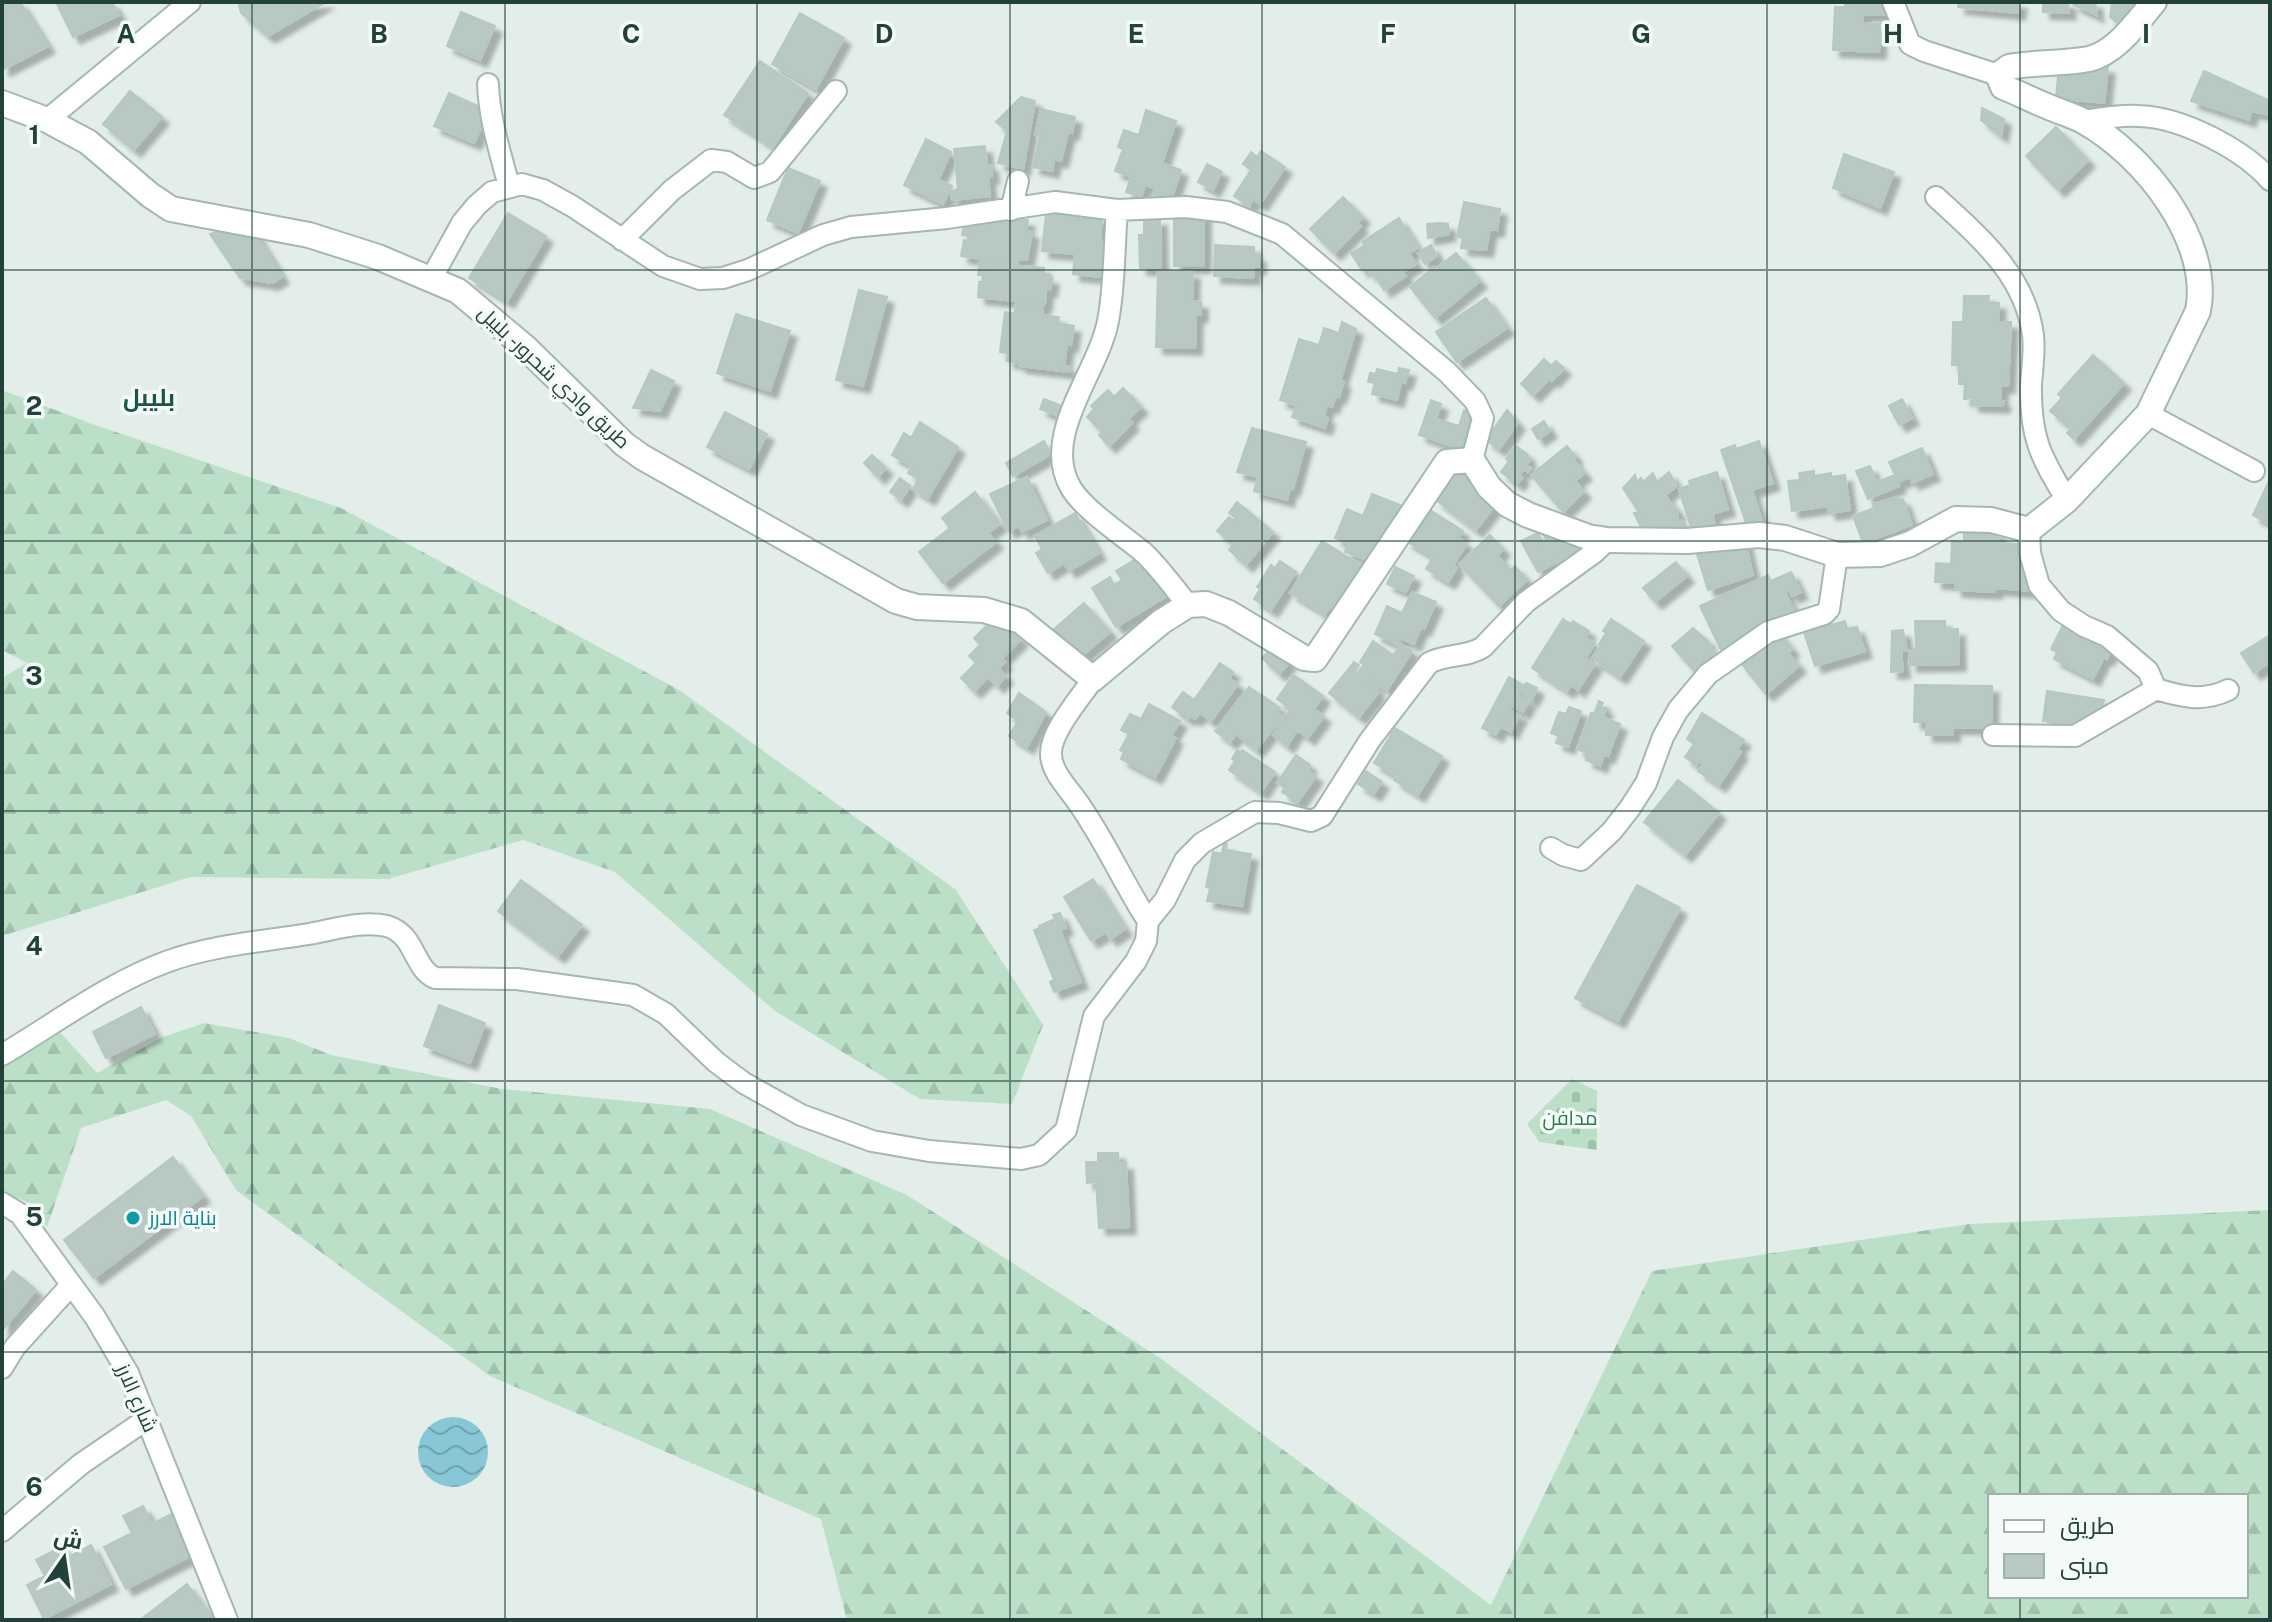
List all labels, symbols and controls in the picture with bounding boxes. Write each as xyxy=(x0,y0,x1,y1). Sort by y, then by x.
text: A xyxy=(117,18,136,49)
text: B xyxy=(370,18,388,49)
text: C xyxy=(622,18,640,49)
text: D xyxy=(875,18,893,49)
text: E xyxy=(1128,18,1144,49)
text: F xyxy=(1380,18,1396,49)
text: G xyxy=(1631,18,1651,49)
text: H xyxy=(1883,18,1903,49)
text: I xyxy=(2142,18,2150,49)
text: 1 xyxy=(28,119,40,150)
street label: طريق وادي شحرور - بليبل xyxy=(470,300,635,457)
district label: بليبل xyxy=(123,383,175,412)
text: 2 xyxy=(26,390,42,421)
text: 3 xyxy=(25,660,43,691)
text: 4 xyxy=(25,930,43,961)
park label: مدافن xyxy=(1542,1106,1598,1131)
text: 5 xyxy=(25,1201,43,1232)
place label: بناية الارز xyxy=(148,1206,217,1230)
marker: بناية الارز xyxy=(124,1209,142,1227)
street label: شارع الارز xyxy=(109,1359,163,1437)
text: 6 xyxy=(25,1471,43,1502)
legend xyxy=(1988,1494,2248,1598)
text: طريق xyxy=(2060,1511,2115,1541)
north arrow xyxy=(24,1518,104,1598)
text: ش xyxy=(52,1523,85,1555)
text: مبنى xyxy=(2060,1551,2109,1580)

